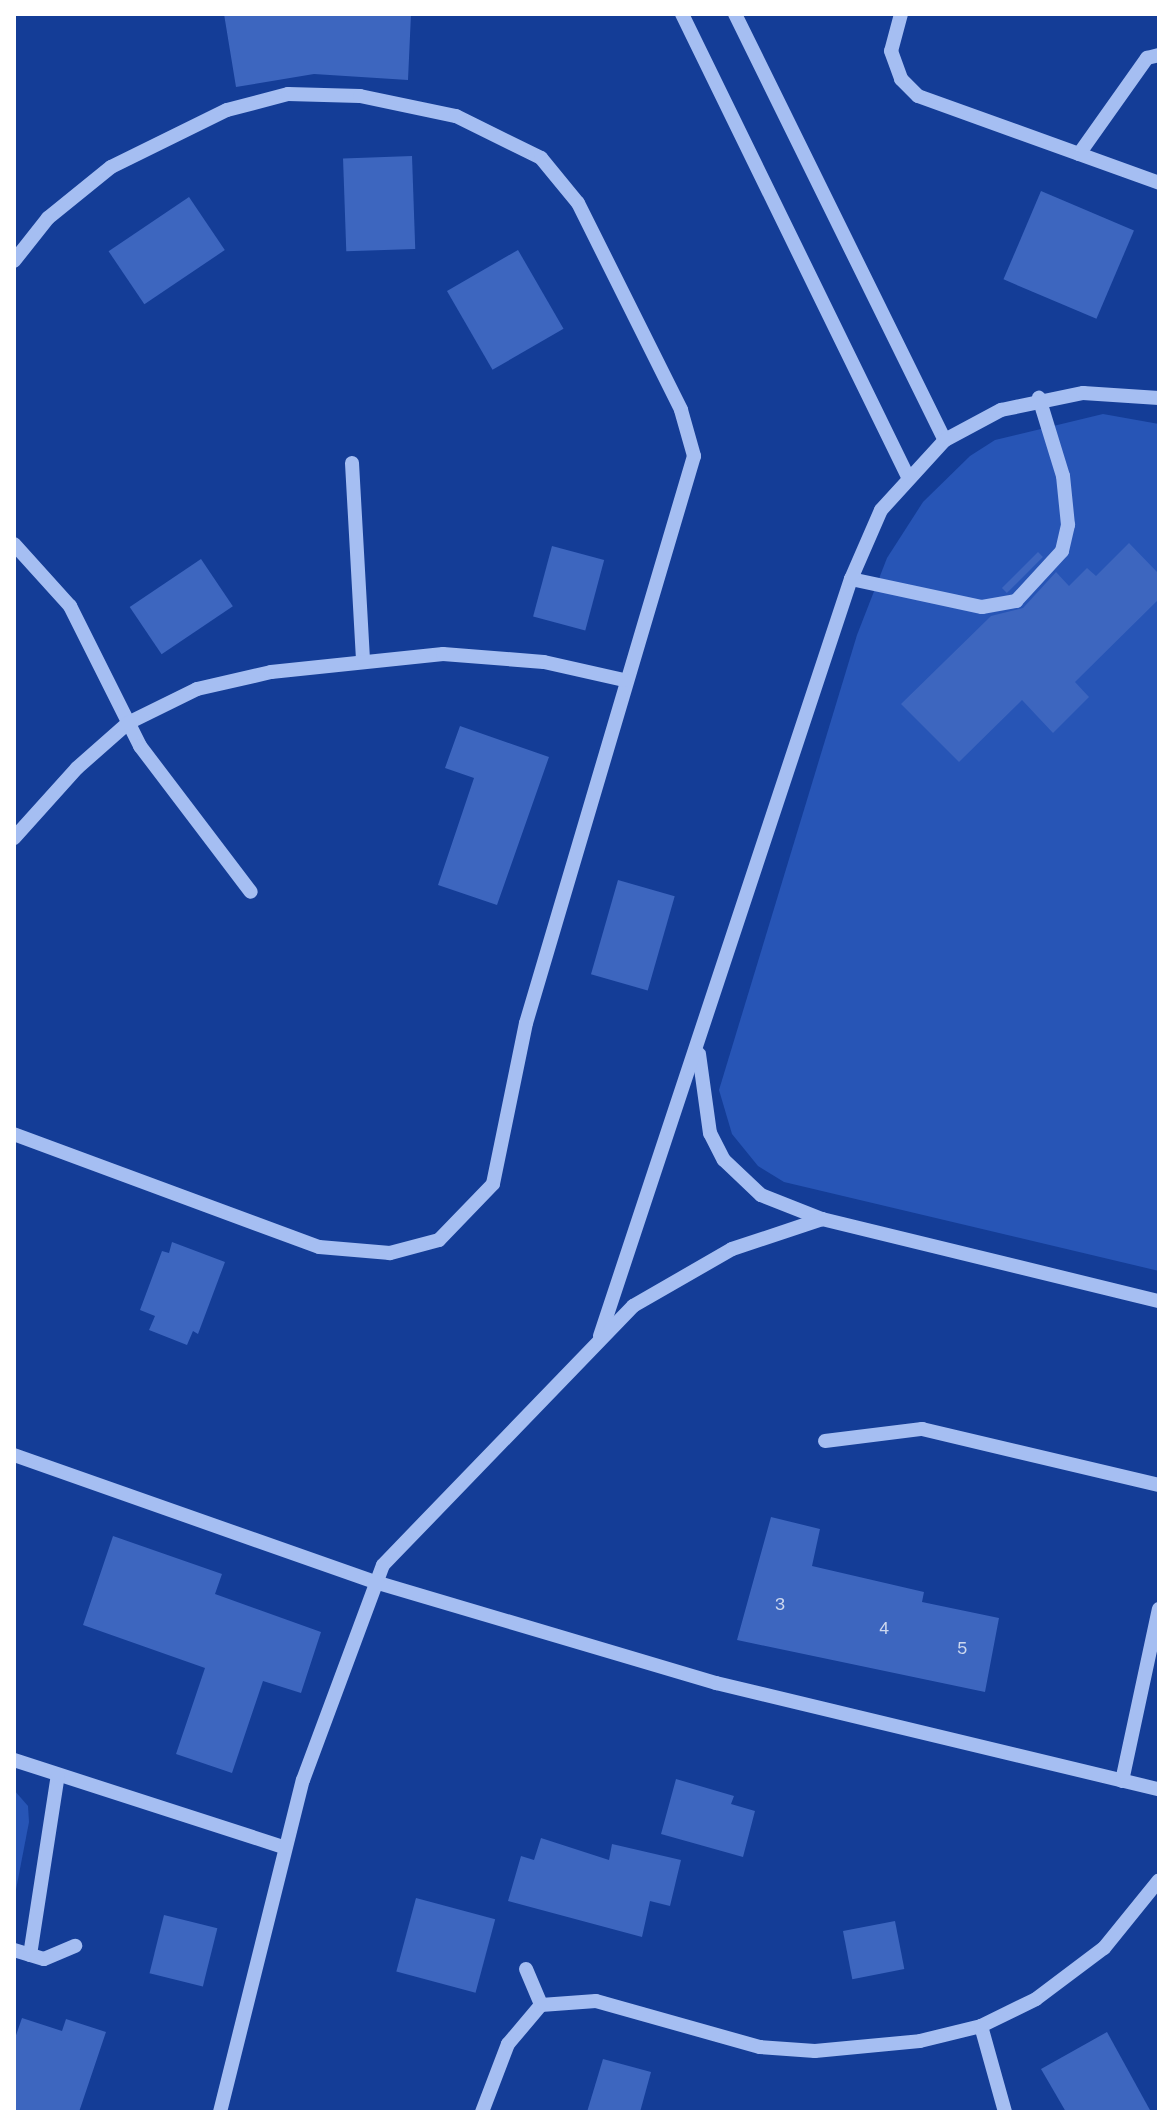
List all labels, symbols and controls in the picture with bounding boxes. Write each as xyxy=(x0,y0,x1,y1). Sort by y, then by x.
house number: 3 xyxy=(775,1595,785,1615)
house number: 4 xyxy=(879,1619,889,1639)
house number: 5 xyxy=(957,1639,967,1659)

